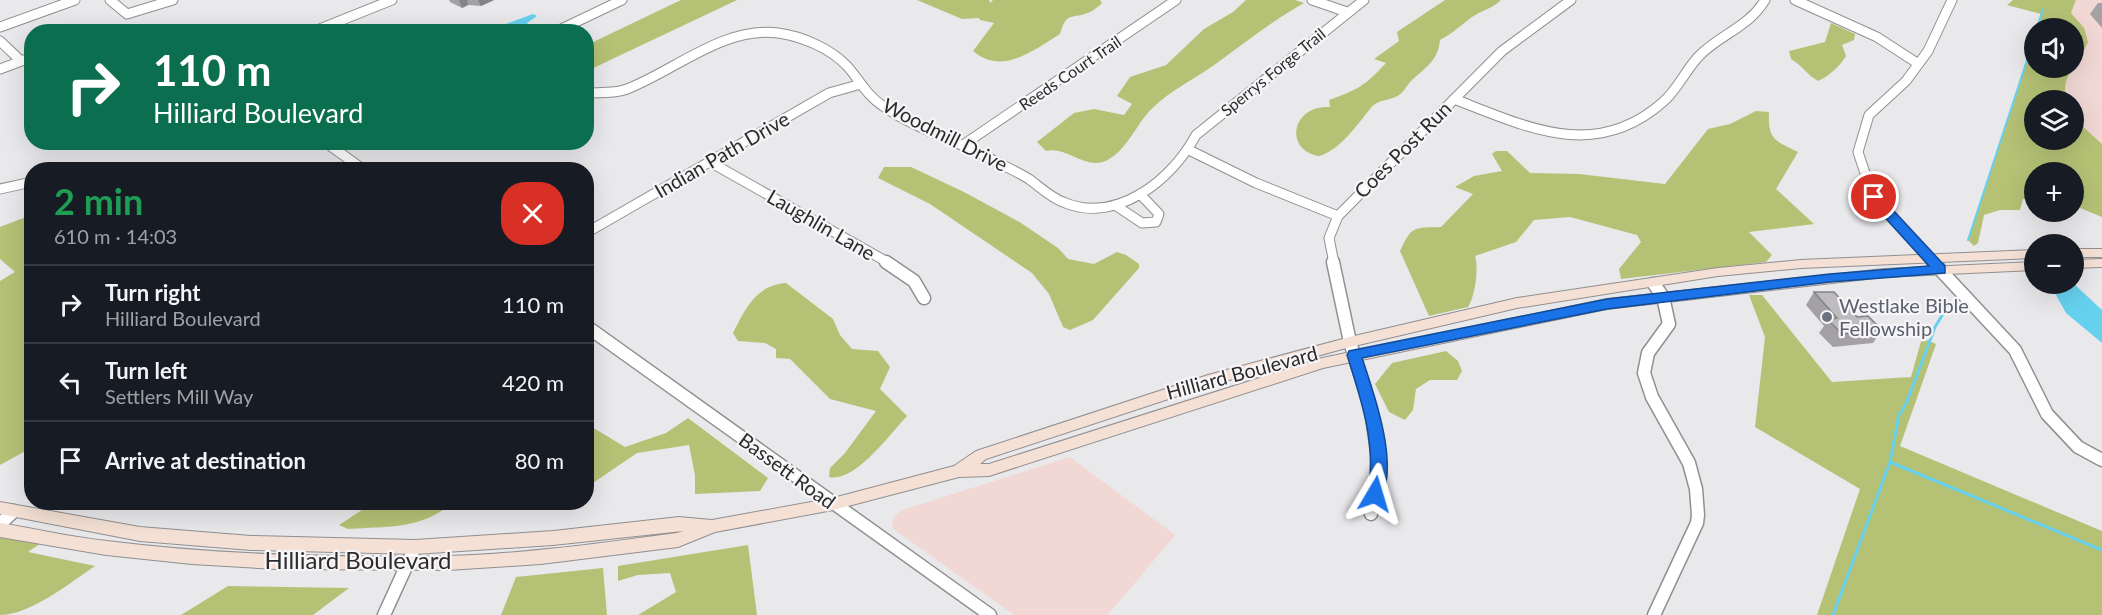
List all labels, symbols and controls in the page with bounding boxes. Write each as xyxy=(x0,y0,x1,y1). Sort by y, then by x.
map controls xyxy=(2024,18,2084,294)
button: sound xyxy=(2024,18,2084,78)
street label: Sperrys Forge Trail xyxy=(1217,24,1329,120)
street label: Reeds Court Trail xyxy=(1015,31,1124,114)
text: 110 m xyxy=(153,45,271,95)
icon: right xyxy=(54,48,132,126)
button: layers xyxy=(2024,90,2084,150)
street label: Woodmill Drive xyxy=(879,92,1012,176)
text: Hilliard Boulevard xyxy=(153,96,363,129)
street label: Coes Post Run xyxy=(1349,96,1456,203)
street label: Indian Path Drive xyxy=(650,106,793,202)
button: + xyxy=(2024,162,2084,222)
pin xyxy=(1848,171,1899,222)
text: 2 min xyxy=(54,179,143,223)
icon: arrive xyxy=(1857,180,1890,213)
button: close xyxy=(501,182,564,245)
street label: Laughlin Lane xyxy=(763,184,880,265)
text: 610 m · 14:03 xyxy=(54,224,177,248)
button: − xyxy=(2024,234,2084,294)
text: Turn right xyxy=(105,279,200,306)
icon: right xyxy=(54,288,87,321)
text: 110 m xyxy=(502,291,564,318)
place label: Westlake Bible Fellowship xyxy=(1839,293,1969,340)
text: Hilliard Boulevard xyxy=(105,306,261,330)
marker: Westlake Bible Fellowship xyxy=(1820,310,1834,324)
street label: Hilliard Boulevard xyxy=(1163,340,1320,404)
text: Turn left xyxy=(105,357,187,384)
icon: left xyxy=(54,366,87,399)
text: 420 m xyxy=(502,369,564,396)
text: Settlers Mill Way xyxy=(105,384,253,408)
street label: Bassett Road xyxy=(735,427,841,513)
icon: arrive xyxy=(54,444,87,477)
text: Arrive at destination xyxy=(105,447,306,474)
text: 80 m xyxy=(515,447,564,474)
position arrow xyxy=(1343,462,1407,526)
street label: Hilliard Boulevard xyxy=(265,545,451,574)

